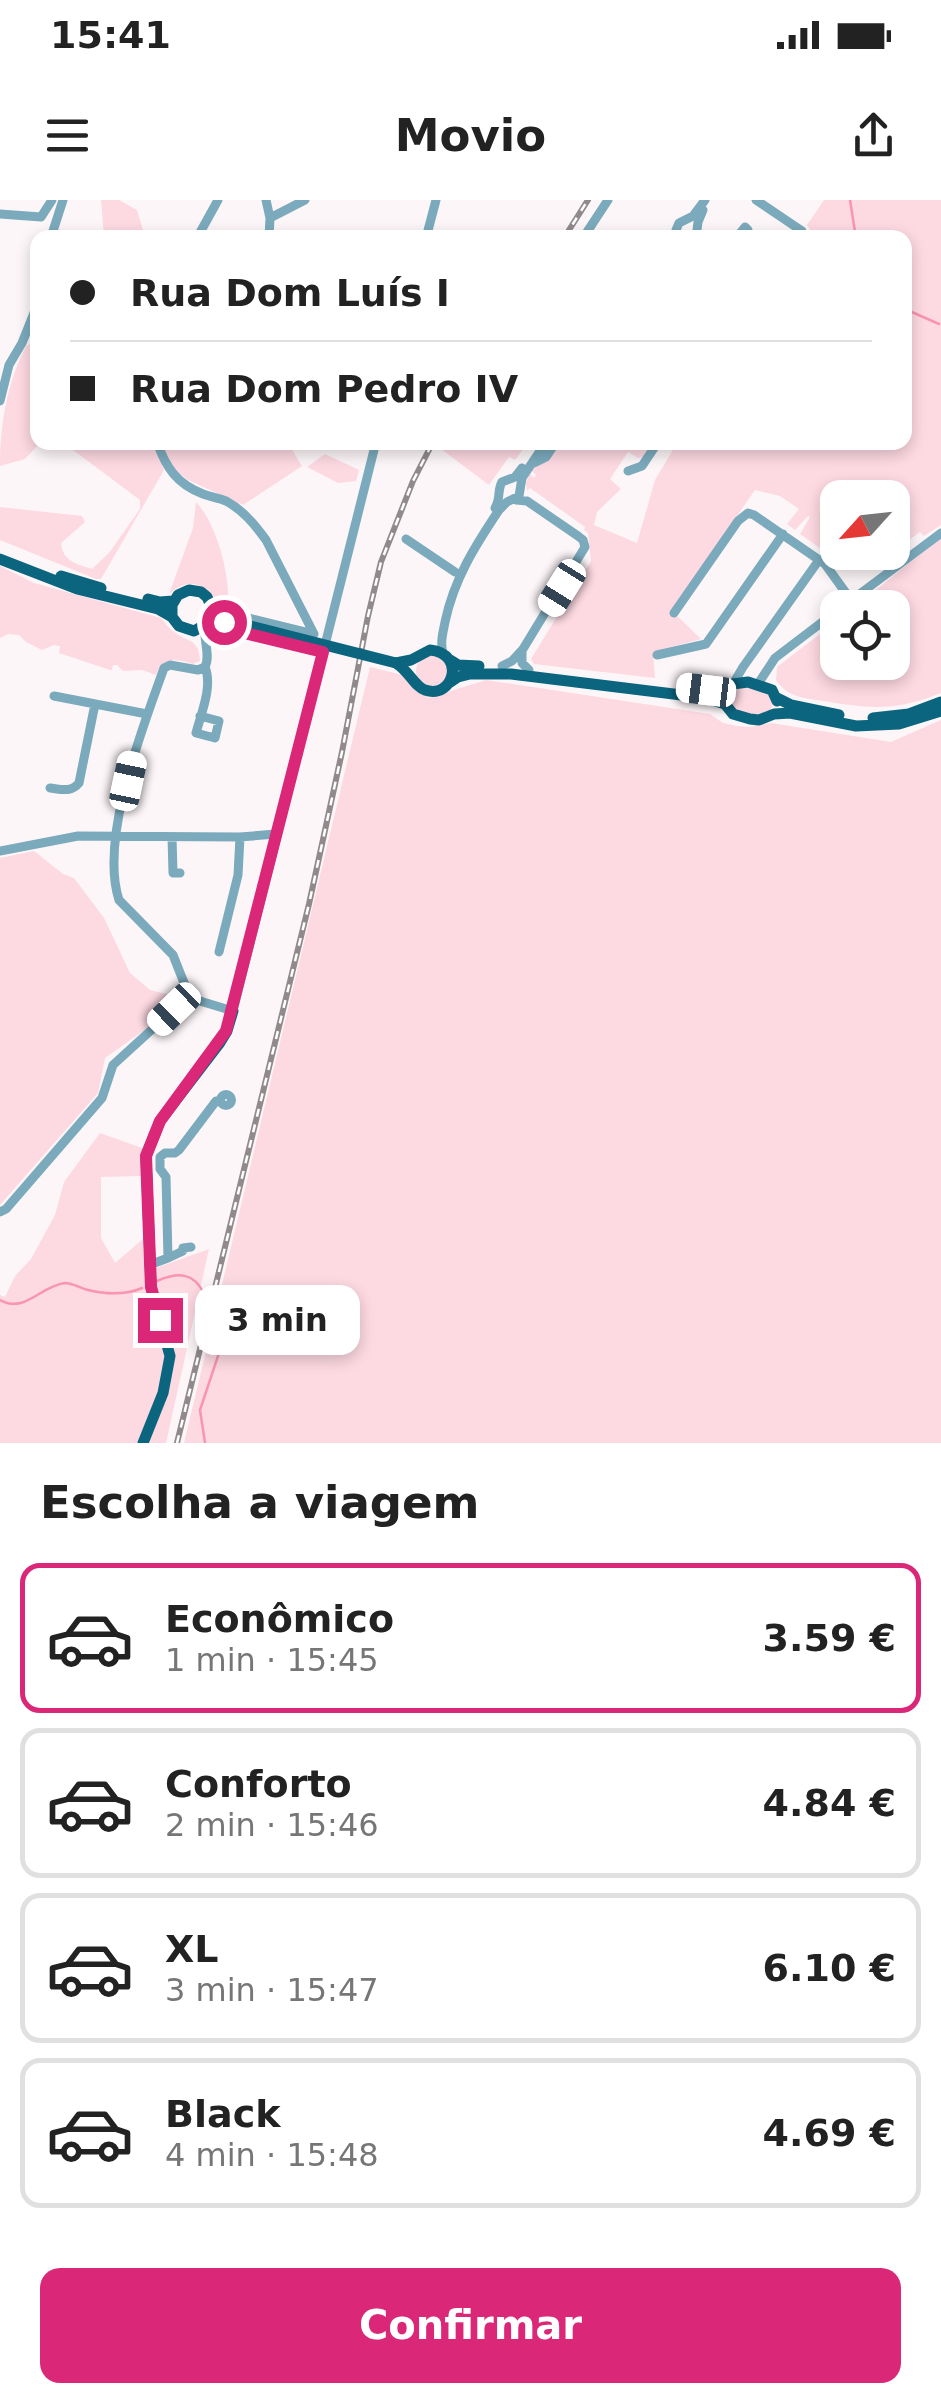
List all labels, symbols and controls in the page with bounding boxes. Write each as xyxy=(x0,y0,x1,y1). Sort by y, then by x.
text: 15:41 xyxy=(50,13,171,57)
icon: menu xyxy=(40,108,95,163)
icon: share xyxy=(846,108,901,163)
text: Movio xyxy=(395,109,546,162)
text: Rua Dom Luís I xyxy=(130,271,450,315)
text: Rua Dom Pedro IV xyxy=(130,367,518,411)
north arrow xyxy=(820,480,910,570)
map controls xyxy=(820,480,910,680)
car xyxy=(533,555,591,621)
button: locate xyxy=(820,590,910,680)
route start xyxy=(202,600,247,645)
car xyxy=(674,671,738,709)
car xyxy=(107,749,149,813)
car xyxy=(142,977,206,1041)
callout: 3 min xyxy=(195,1285,360,1355)
route end xyxy=(138,1298,183,1343)
text: 3 min xyxy=(227,1301,328,1339)
text: Escolha a viagem xyxy=(40,1476,479,1529)
icon: car xyxy=(45,1593,135,1683)
text: Econômico xyxy=(165,1597,394,1641)
text: 3.59 € xyxy=(763,1616,896,1660)
text: 1 min · 15:45 xyxy=(165,1641,379,1679)
icon: car xyxy=(45,1758,135,1848)
text: Conforto xyxy=(165,1762,352,1806)
text: 4.84 € xyxy=(763,1781,896,1825)
text: 2 min · 15:46 xyxy=(165,1806,379,1844)
icon: car xyxy=(45,1923,135,2013)
text: XL xyxy=(165,1927,219,1971)
text: 6.10 € xyxy=(763,1946,896,1990)
text: 3 min · 15:47 xyxy=(165,1971,379,2009)
icon: car xyxy=(45,2088,135,2178)
text: Black xyxy=(165,2092,280,2136)
text: 4.69 € xyxy=(763,2111,896,2155)
text: 4 min · 15:48 xyxy=(165,2136,379,2174)
button: Confirmar xyxy=(40,2268,901,2383)

